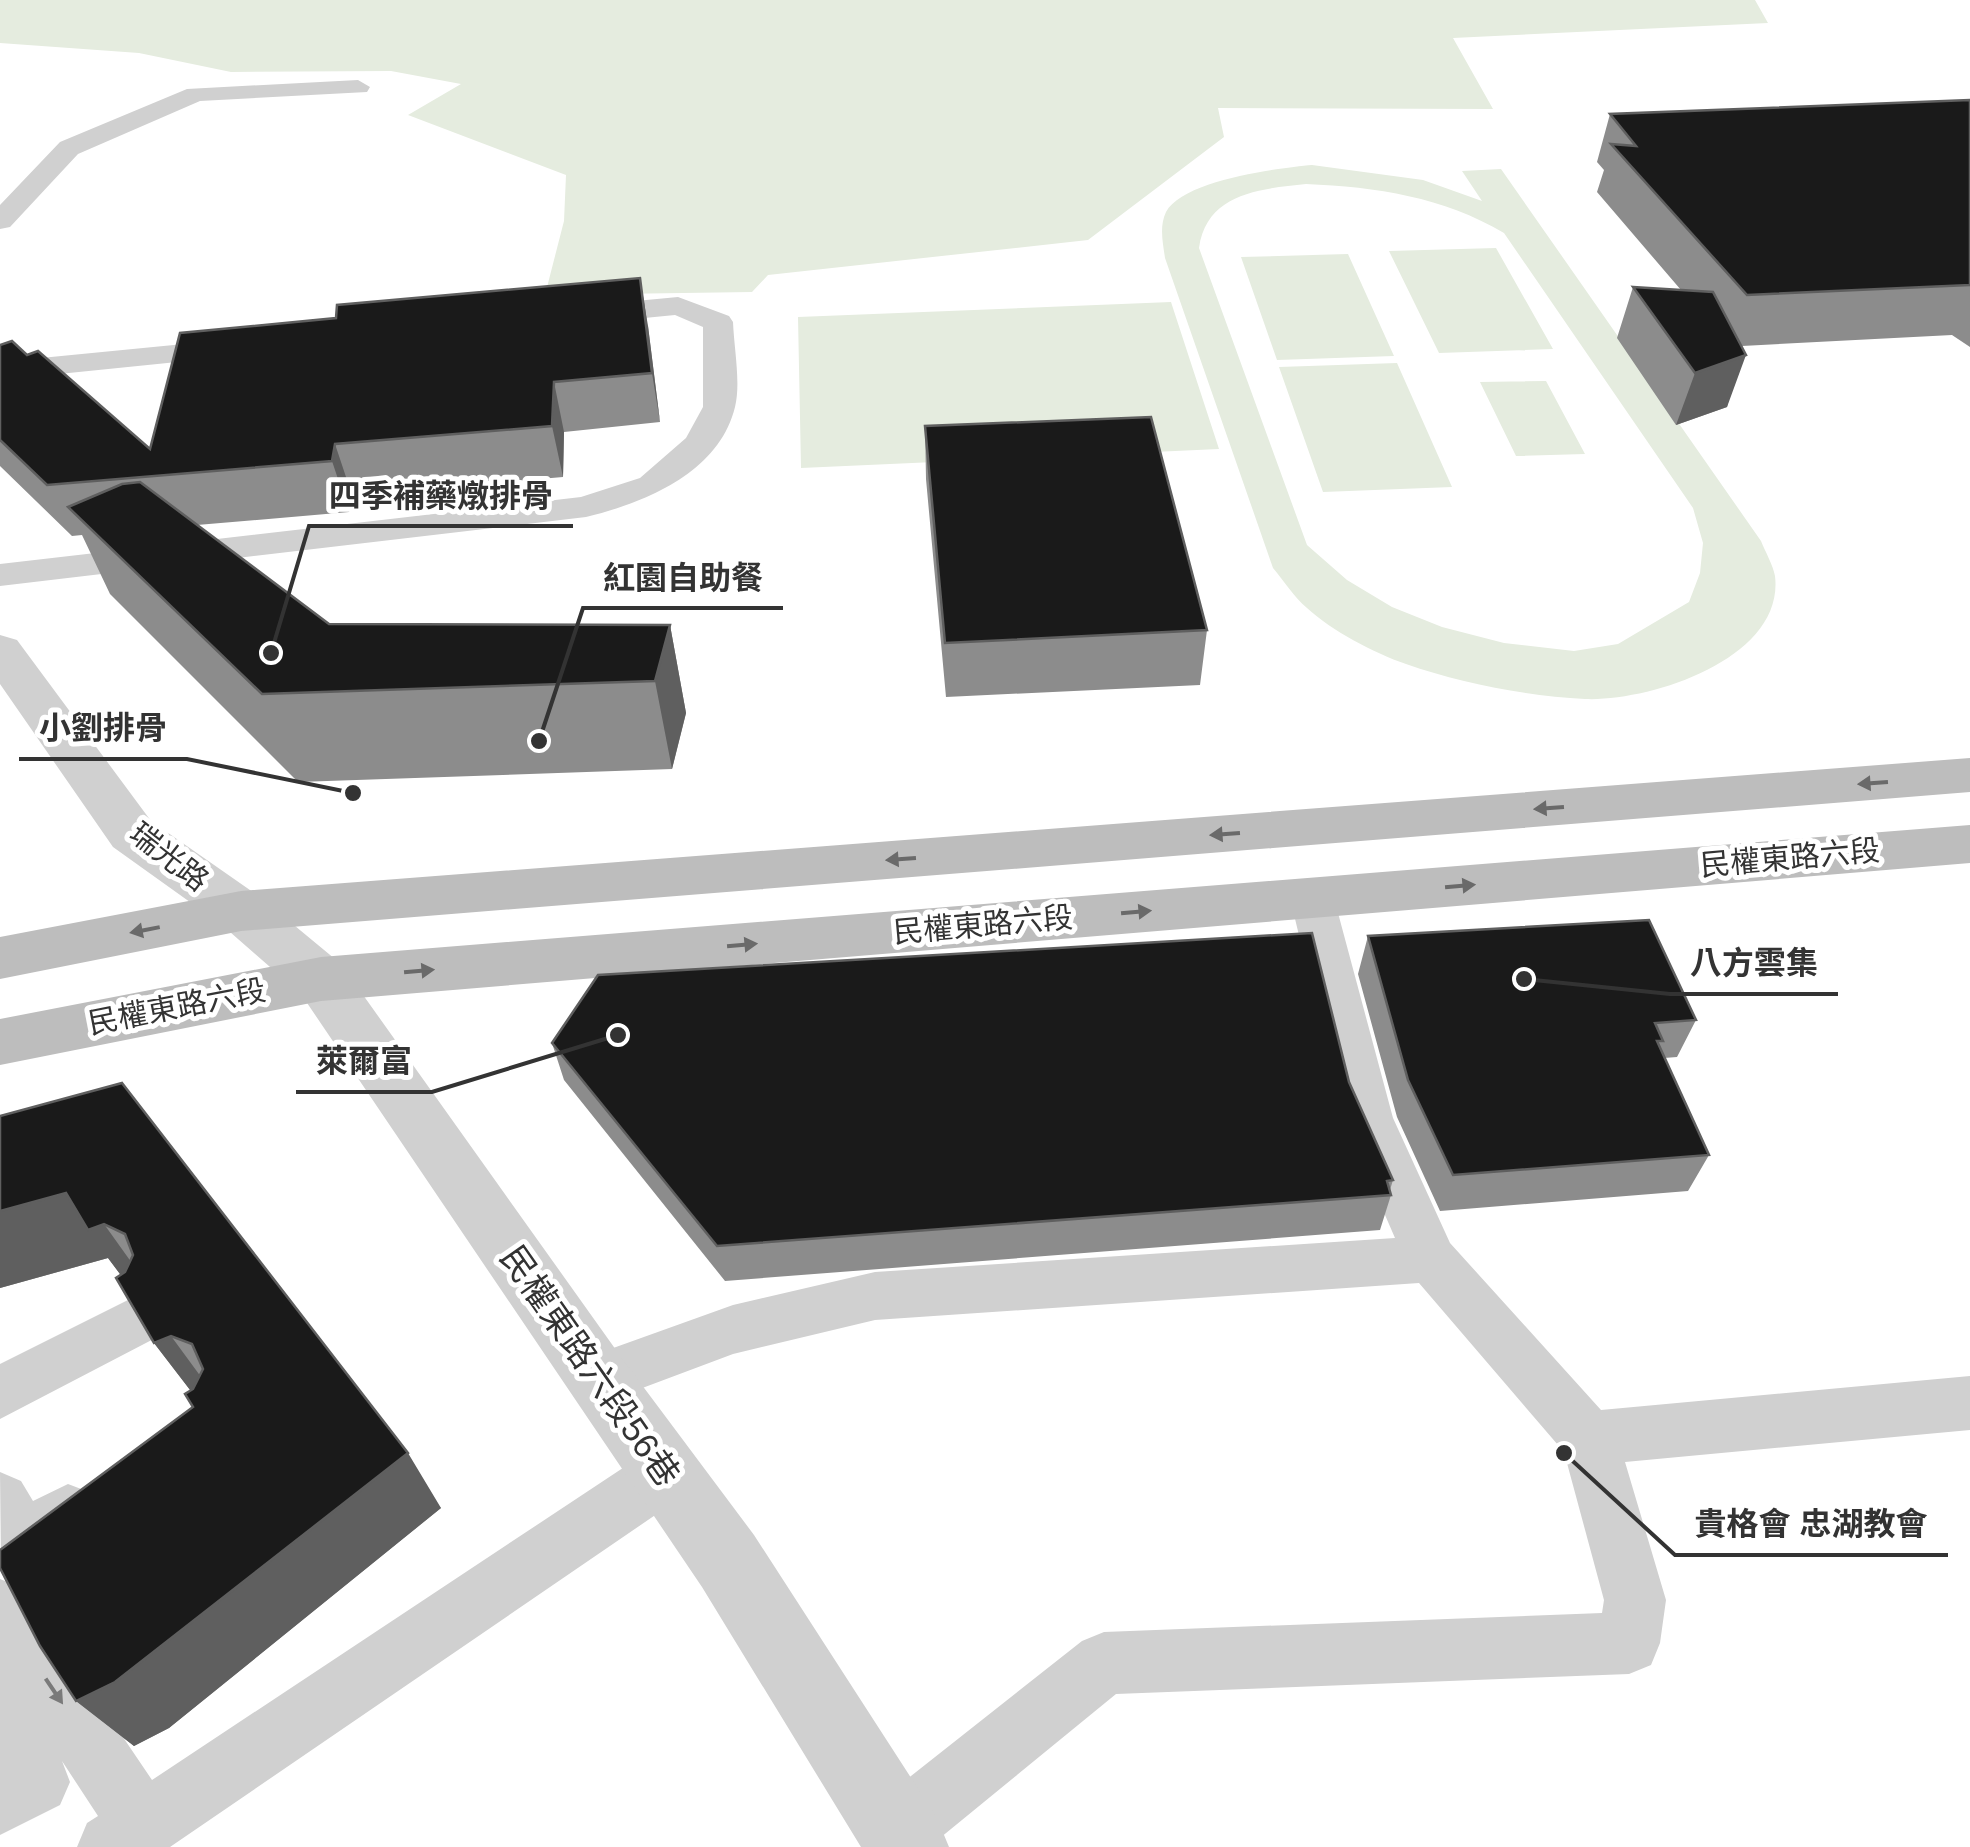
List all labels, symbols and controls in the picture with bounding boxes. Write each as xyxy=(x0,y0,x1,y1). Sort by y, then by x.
callout: 四季補藥燉排骨 xyxy=(309,464,573,526)
text: 四季補藥燉排骨 xyxy=(329,478,553,514)
callout: 紅園自助餐 xyxy=(583,546,783,608)
text: 紅園自助餐 xyxy=(603,560,763,596)
callout: 小劉排骨 xyxy=(19,697,187,759)
text: 小劉排骨 xyxy=(39,710,167,746)
one-way arrow xyxy=(1856,775,1888,791)
one-way arrow xyxy=(1532,801,1564,817)
street label: 瑞光路 xyxy=(124,816,215,897)
one-way arrow xyxy=(1208,826,1240,842)
street label: 民權東路六段 xyxy=(1699,833,1881,882)
one-way arrow xyxy=(884,852,916,868)
one-way arrow xyxy=(1445,877,1476,893)
street label: 民權東路六段 xyxy=(892,900,1074,949)
one-way arrow xyxy=(1121,904,1153,920)
one-way arrow xyxy=(129,922,160,938)
callout: 八方雲集 xyxy=(1670,932,1838,994)
one-way arrow xyxy=(727,936,759,952)
text: 八方雲集 xyxy=(1690,945,1818,981)
one-way arrow xyxy=(403,963,435,979)
street label: 民權東路六段 xyxy=(85,973,268,1040)
callout: 萊爾富 xyxy=(296,1030,432,1092)
text: 萊爾富 xyxy=(316,1043,412,1079)
street label: 民權東路六段56巷 xyxy=(493,1238,688,1493)
callout: 貴格會 忠湖教會 xyxy=(1675,1493,1948,1555)
text: 貴格會 忠湖教會 xyxy=(1695,1506,1927,1542)
one-way arrow xyxy=(44,1678,62,1705)

